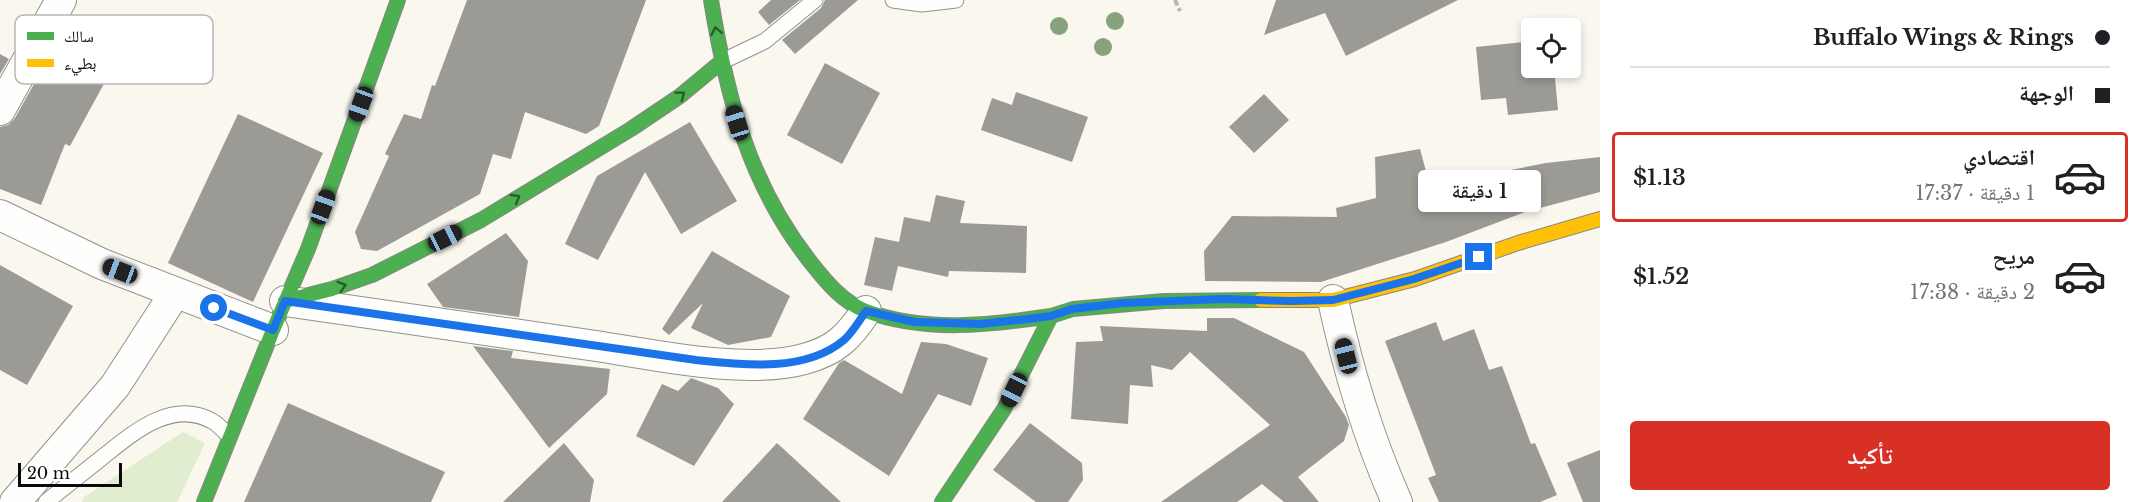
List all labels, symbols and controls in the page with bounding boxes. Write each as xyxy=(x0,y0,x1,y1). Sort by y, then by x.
legend xyxy=(15,15,213,84)
map controls xyxy=(1521,18,1581,78)
button: locate xyxy=(1521,18,1581,78)
text: Buffalo Wings & Rings xyxy=(1813,24,2074,51)
text: سالك xyxy=(64,26,94,46)
one-way arrow xyxy=(710,26,723,36)
text: بطيء xyxy=(64,53,96,76)
text: الوجهة xyxy=(2019,80,2074,107)
car xyxy=(346,84,376,124)
one-way arrow xyxy=(674,91,685,102)
car xyxy=(723,103,751,143)
text: اقتصادي xyxy=(1963,144,2035,171)
icon: car xyxy=(2053,150,2107,204)
text: $1.13 xyxy=(1633,164,1686,191)
callout: 1 دقيقة xyxy=(1418,170,1540,212)
text: 1 دقيقة xyxy=(1452,179,1507,203)
text: 1 دقيقة · 17:37 xyxy=(1915,181,2035,205)
car xyxy=(308,187,338,227)
one-way arrow xyxy=(510,194,520,206)
car xyxy=(425,222,465,254)
route end xyxy=(1465,243,1492,270)
text: مريح xyxy=(1992,243,2035,270)
icon: car xyxy=(2053,249,2107,303)
car xyxy=(100,256,140,286)
text: $1.52 xyxy=(1633,263,1689,290)
text: 2 دقيقة · 17:38 xyxy=(1910,280,2035,304)
one-way arrow xyxy=(336,281,347,293)
route start xyxy=(200,294,227,321)
car xyxy=(1333,336,1359,376)
car xyxy=(998,370,1030,410)
button: تأكيد xyxy=(1630,421,2110,490)
scale bar xyxy=(18,460,122,488)
text: 20 m xyxy=(27,463,70,483)

